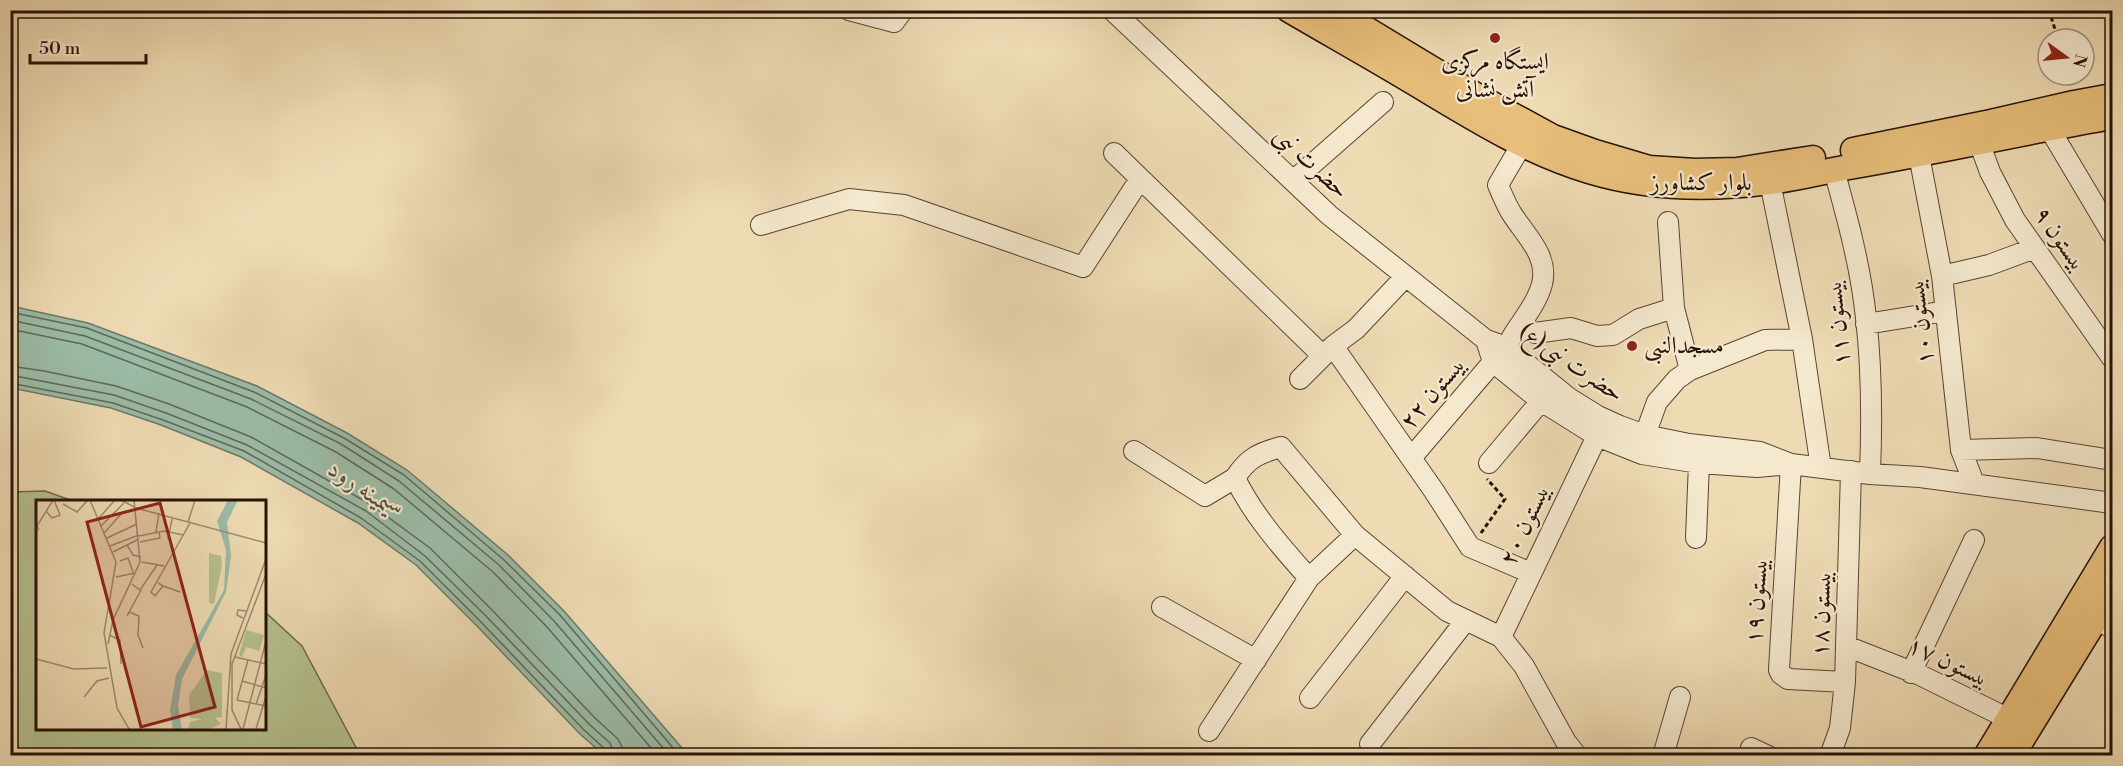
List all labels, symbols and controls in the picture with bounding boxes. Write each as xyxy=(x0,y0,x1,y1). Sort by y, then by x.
scale bar xyxy=(30,27,146,65)
north arrow xyxy=(2036,27,2096,87)
marker: ایستگاه مرکزی آتش نشانی xyxy=(1488,31,1502,45)
text: 50 m xyxy=(39,37,81,60)
place label: ایستگاه مرکزی آتش نشانی xyxy=(1441,46,1549,105)
text: N xyxy=(2068,52,2091,70)
street label: حضرت نبی xyxy=(1265,120,1355,207)
street label: بلوار کشاورز xyxy=(1648,168,1752,198)
street label: بیستون ۹ xyxy=(2027,201,2093,277)
street label: بیستون ۱۰ xyxy=(1901,278,1941,366)
street label: بیستون ۱۱ xyxy=(1819,279,1857,367)
street label: حضرت نبی(ع) xyxy=(1510,317,1629,412)
place label: مسجدالنبی xyxy=(1644,331,1724,365)
marker: مسجدالنبی xyxy=(1625,339,1639,353)
street label: بیستون ۲۲ xyxy=(1394,350,1472,436)
water label: سیمینه رود xyxy=(322,453,410,527)
street label: بیستون ۲۰ xyxy=(1493,480,1557,570)
inset map xyxy=(36,500,266,730)
street label: بیستون ۱۹ xyxy=(1739,557,1775,645)
street label: بیستون ۱۸ xyxy=(1806,571,1838,657)
street label: بیستون ۱۷ xyxy=(1903,630,1993,694)

